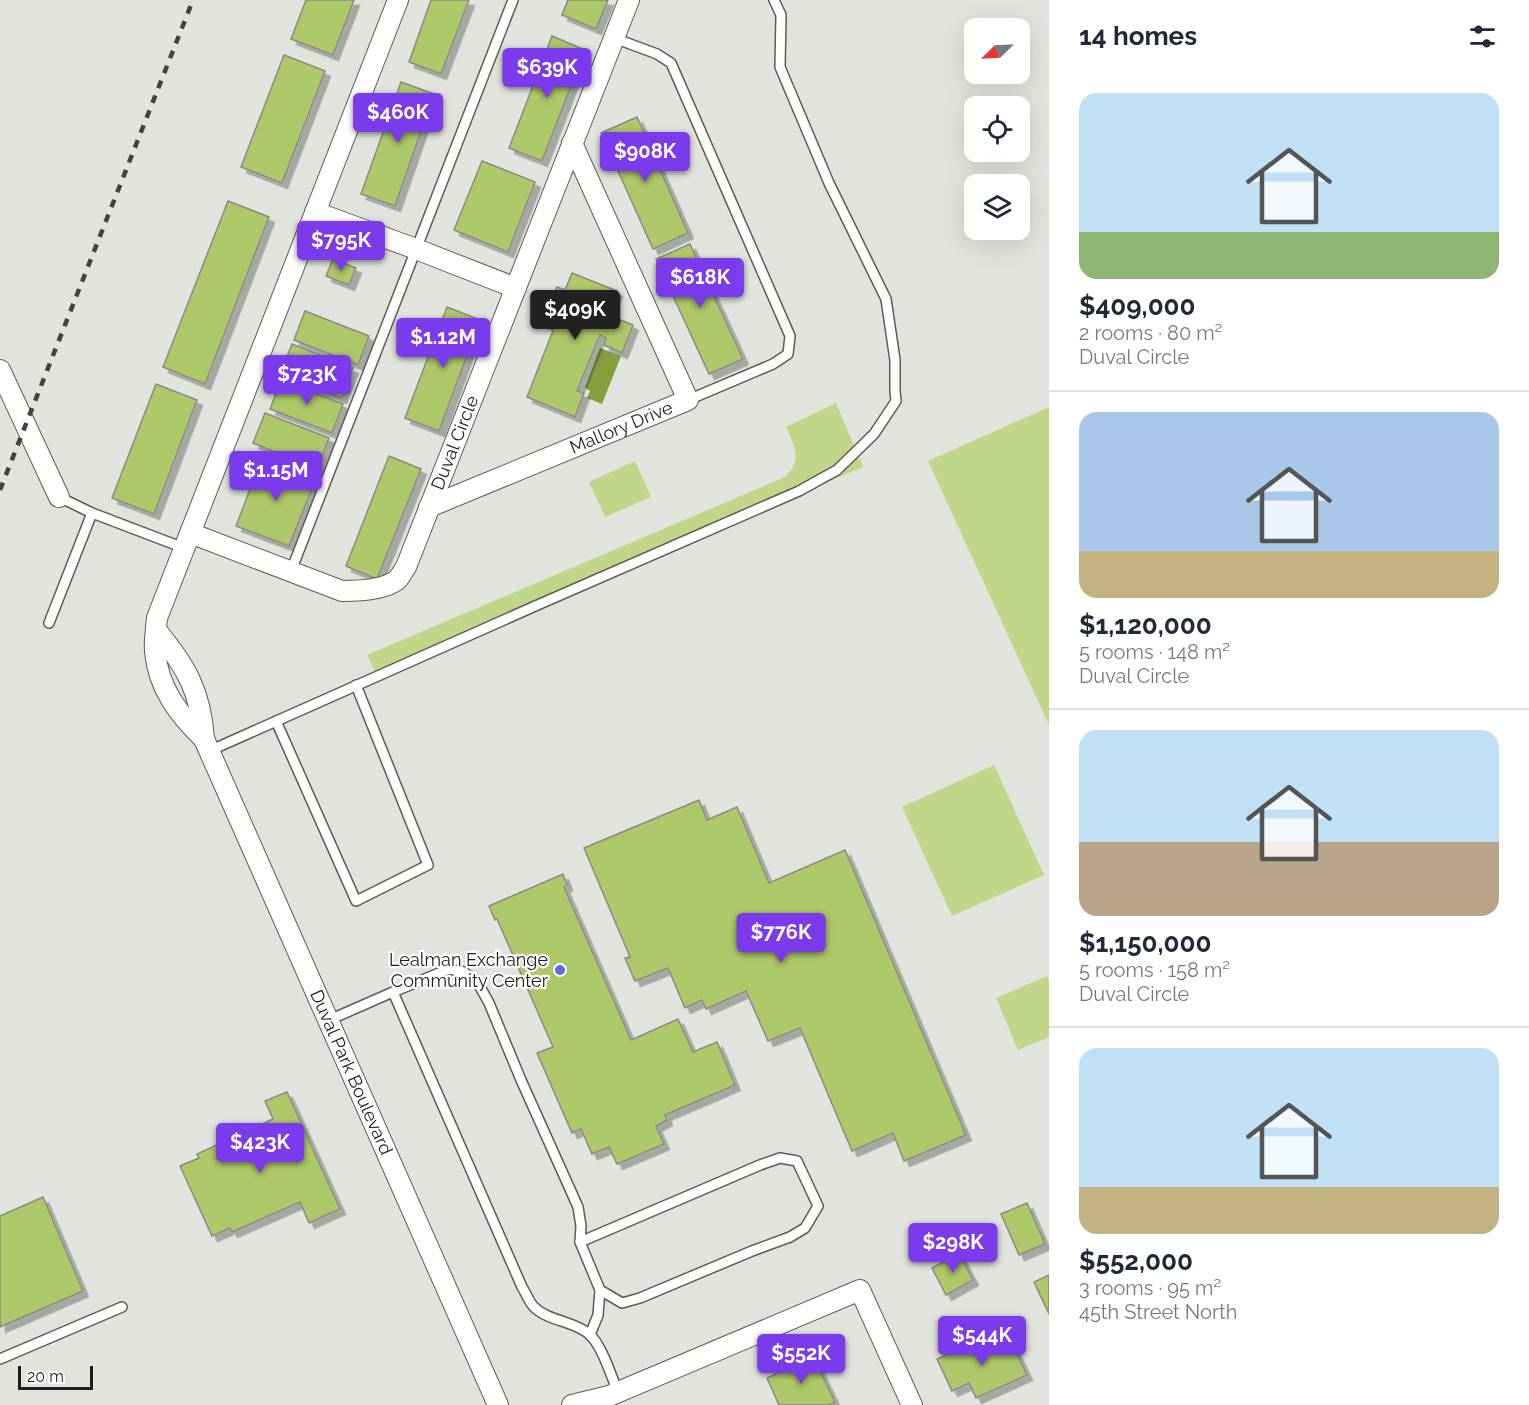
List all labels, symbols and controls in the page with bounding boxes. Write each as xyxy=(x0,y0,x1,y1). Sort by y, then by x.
north arrow xyxy=(964,18,1030,84)
map controls xyxy=(964,18,1030,240)
icon: filters xyxy=(1466,20,1499,53)
text: 14 homes xyxy=(1079,21,1197,51)
pin: $639K xyxy=(505,48,589,99)
text: $639K xyxy=(516,55,578,79)
pin: $460K xyxy=(356,93,440,144)
button: locate xyxy=(964,96,1030,162)
text: $460K xyxy=(367,100,429,124)
pin: $908K xyxy=(603,132,687,183)
icon: home xyxy=(1235,132,1343,240)
text: $908K xyxy=(614,139,676,163)
button: layers xyxy=(964,174,1030,240)
pin: $795K xyxy=(299,221,383,272)
text: $795K xyxy=(311,228,371,252)
pin: $618K xyxy=(658,258,742,309)
text: $618K xyxy=(670,265,730,289)
pin: $409K xyxy=(533,290,617,341)
text: $409,000 xyxy=(1079,291,1196,321)
text: $409K xyxy=(544,297,606,321)
pin: $1.12M xyxy=(394,318,492,369)
text: 2 rooms · 80 m² xyxy=(1079,321,1222,345)
text: $1.12M xyxy=(410,325,476,349)
text: Duval Circle xyxy=(1079,345,1189,369)
pin: $723K xyxy=(265,355,349,406)
text: $723K xyxy=(277,362,337,386)
street label: Duval Circle xyxy=(426,392,483,493)
street label: Mallory Drive xyxy=(567,396,676,458)
pin: $1.15M xyxy=(227,451,325,502)
icon: home xyxy=(1235,451,1343,559)
text: $1.15M xyxy=(243,458,309,482)
text: $1,120,000 xyxy=(1079,610,1212,640)
text: 5 rooms · 148 m² xyxy=(1079,640,1230,664)
text: Duval Circle xyxy=(1079,664,1189,688)
icon: home xyxy=(1235,769,1343,877)
pin: $776K xyxy=(739,913,823,964)
text: $776K xyxy=(751,920,811,944)
text: $1,150,000 xyxy=(1079,928,1212,958)
place label: Lealman Exchange Community Center xyxy=(389,949,549,991)
text: 5 rooms · 158 m² xyxy=(1079,958,1230,982)
marker: Lealman Exchange Community Center xyxy=(553,963,567,977)
text: Duval Circle xyxy=(1079,982,1189,1006)
street label: Duval Park Boulevard xyxy=(306,986,397,1158)
icon: home xyxy=(1235,1087,1343,1195)
pin: $423K xyxy=(218,1123,302,1174)
text: $423K xyxy=(230,1130,290,1154)
pin: $298K xyxy=(911,1223,995,1274)
text: $298K xyxy=(922,1230,984,1254)
text: $552,000 xyxy=(1079,1246,1193,1276)
text: 3 rooms · 95 m² xyxy=(1079,1276,1221,1300)
text: 45th Street North xyxy=(1079,1300,1237,1324)
pin: $544K xyxy=(940,1316,1024,1367)
text: $544K xyxy=(952,1323,1012,1347)
pin: $552K xyxy=(759,1334,843,1385)
text: $552K xyxy=(771,1341,831,1365)
scale bar xyxy=(18,1363,93,1390)
text: 20 m xyxy=(27,1367,64,1386)

